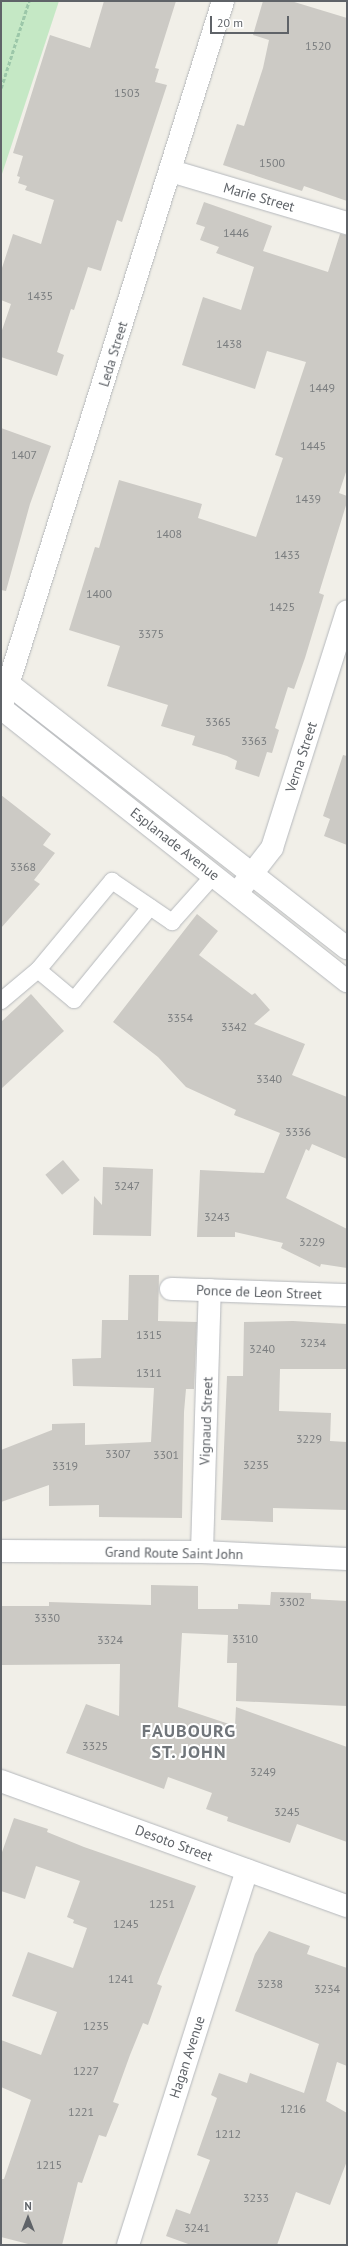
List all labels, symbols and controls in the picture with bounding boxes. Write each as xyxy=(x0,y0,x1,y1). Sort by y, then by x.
scale bar xyxy=(212,8,291,34)
text: 20 m xyxy=(217,15,243,30)
house number: 1520 xyxy=(305,39,331,53)
house number: 1503 xyxy=(114,86,140,100)
house number: 1500 xyxy=(259,156,285,170)
street label: Marie Street xyxy=(222,179,296,215)
house number: 1446 xyxy=(223,226,249,240)
house number: 1435 xyxy=(27,289,53,303)
street label: Leda Street xyxy=(95,319,131,389)
house number: 1438 xyxy=(216,337,242,351)
house number: 1449 xyxy=(309,381,335,395)
house number: 1445 xyxy=(300,439,326,453)
house number: 1407 xyxy=(11,448,37,462)
house number: 1439 xyxy=(295,492,321,506)
house number: 1408 xyxy=(156,527,182,541)
house number: 1433 xyxy=(274,548,300,562)
house number: 1400 xyxy=(86,587,112,601)
house number: 1425 xyxy=(269,600,295,614)
house number: 3375 xyxy=(138,627,164,641)
house number: 3365 xyxy=(205,715,231,729)
street label: Verna Street xyxy=(282,720,320,794)
house number: 3363 xyxy=(241,734,267,748)
street label: Esplanade Avenue xyxy=(127,804,223,884)
house number: 3368 xyxy=(10,860,36,874)
house number: 3354 xyxy=(167,1011,193,1025)
house number: 3342 xyxy=(221,1020,247,1034)
house number: 3340 xyxy=(256,1072,282,1086)
house number: 3336 xyxy=(285,1125,311,1139)
house number: 3247 xyxy=(114,1179,140,1193)
house number: 3243 xyxy=(204,1210,230,1224)
house number: 3229 xyxy=(299,1235,325,1249)
street label: Ponce de Leon Street xyxy=(196,1281,322,1303)
house number: 1315 xyxy=(136,1328,162,1342)
house number: 3234 xyxy=(300,1336,326,1350)
house number: 3240 xyxy=(249,1342,275,1356)
house number: 1311 xyxy=(136,1366,162,1380)
street label: Vignaud Street xyxy=(196,1377,216,1465)
house number: 3229 xyxy=(296,1432,322,1446)
house number: 3307 xyxy=(105,1447,131,1461)
house number: 3301 xyxy=(153,1448,179,1462)
house number: 3235 xyxy=(243,1458,269,1472)
house number: 3319 xyxy=(52,1459,78,1473)
street label: Grand Route Saint John xyxy=(105,1543,243,1563)
house number: 3302 xyxy=(279,1595,305,1609)
house number: 3330 xyxy=(34,1611,60,1625)
house number: 3310 xyxy=(232,1632,258,1646)
house number: 3324 xyxy=(97,1633,123,1647)
district label: FAUBOURG ST. JOHN xyxy=(142,1721,236,1764)
house number: 3325 xyxy=(82,1739,108,1753)
house number: 3249 xyxy=(250,1765,276,1779)
house number: 3245 xyxy=(274,1805,300,1819)
street label: Desoto Street xyxy=(133,1821,215,1865)
house number: 1251 xyxy=(149,1897,175,1911)
house number: 1245 xyxy=(113,1917,139,1931)
house number: 1241 xyxy=(108,1972,134,1986)
house number: 3238 xyxy=(257,1977,283,1991)
house number: 3234 xyxy=(314,1982,340,1996)
street label: Hagan Avenue xyxy=(166,2014,208,2100)
house number: 1235 xyxy=(83,2019,109,2033)
house number: 1227 xyxy=(73,2064,99,2078)
house number: 1216 xyxy=(280,2102,306,2116)
house number: 1221 xyxy=(68,2105,94,2119)
house number: 1212 xyxy=(215,2127,241,2141)
house number: 1215 xyxy=(36,2158,62,2172)
house number: 3233 xyxy=(243,2191,269,2205)
north arrow xyxy=(8,2198,48,2238)
text: N xyxy=(24,2199,32,2213)
house number: 3241 xyxy=(184,2221,210,2235)

